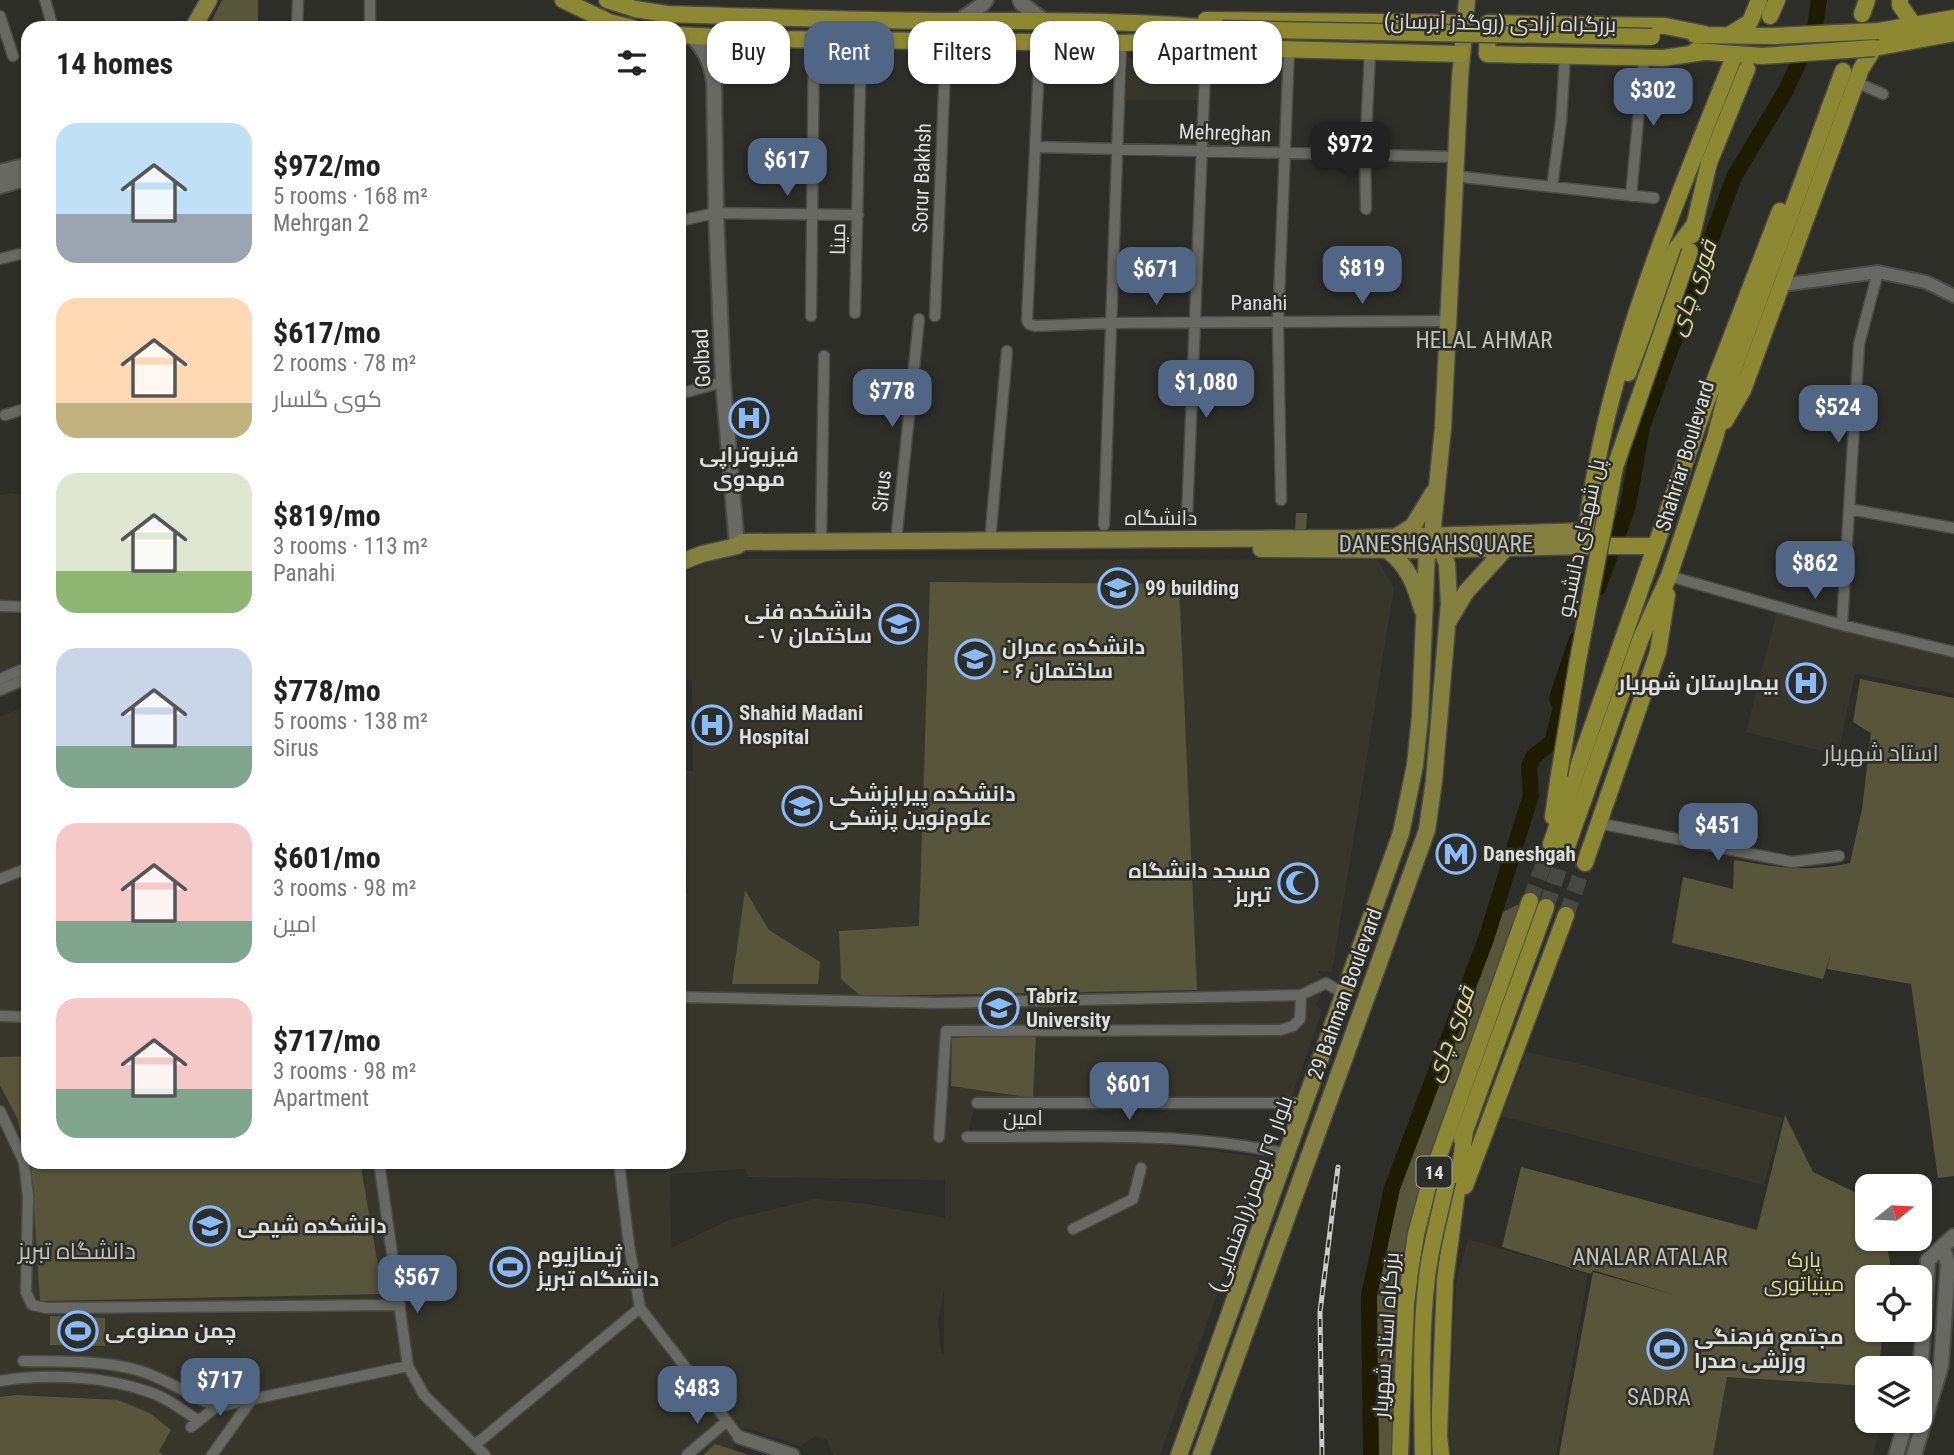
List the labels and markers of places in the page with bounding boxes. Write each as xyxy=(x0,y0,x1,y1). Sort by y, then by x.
pin: $302 xyxy=(1612,68,1694,128)
pin: $972 xyxy=(1309,122,1391,182)
pin: $617 xyxy=(746,138,828,198)
pin: $819 xyxy=(1321,246,1403,306)
pin: $671 xyxy=(1115,247,1197,307)
pin: $1,080 xyxy=(1149,360,1263,420)
pin: $778 xyxy=(851,370,933,429)
pin: $524 xyxy=(1797,386,1879,445)
hospital icon: فیزیوتراپی مهدوی xyxy=(728,397,770,439)
place label: فیزیوتراپی مهدوی xyxy=(699,443,799,492)
pin: $862 xyxy=(1774,542,1856,601)
school or university icon: 99 building xyxy=(1097,567,1139,609)
place label: 99 building xyxy=(1145,576,1239,600)
place label: دانشکده فنی - ساختمان ۷ xyxy=(744,600,872,648)
school or university icon: دانشکده فنی - ساختمان ۷ xyxy=(878,603,920,645)
place label: دانشکده عمران - ساختمان ۶ xyxy=(1002,635,1145,683)
school or university icon: دانشکده عمران - ساختمان ۶ xyxy=(954,638,996,680)
hospital icon: بیمارستان شهریار xyxy=(1785,662,1827,704)
place label: بیمارستان شهریار xyxy=(1617,671,1779,696)
place label: Shahid Madani Hospital xyxy=(739,701,863,749)
hospital icon: Shahid Madani Hospital xyxy=(691,704,733,746)
place label: دانشکده پیراپزشکی علوم‌نوین پزشکی xyxy=(829,782,1016,833)
school or university icon: دانشکده پیراپزشکی علوم‌نوین پزشکی xyxy=(781,785,823,827)
pin: $451 xyxy=(1677,804,1759,863)
metro station icon: Daneshgah xyxy=(1435,833,1477,875)
place label: Daneshgah xyxy=(1483,842,1576,866)
place label: مسجد دانشگاه تبربز xyxy=(1128,859,1272,907)
mosque icon: مسجد دانشگاه تبربز xyxy=(1277,862,1319,904)
place label: Tabriz University xyxy=(1026,984,1111,1032)
school or university icon: Tabriz University xyxy=(978,987,1020,1029)
pin: $601 xyxy=(1088,1062,1170,1122)
school or university icon: دانشکده شیمی xyxy=(189,1205,231,1247)
place label: دانشکده شیمی xyxy=(237,1214,387,1238)
place label: ژیمنازیوم دانشگاه تبریز xyxy=(536,1243,659,1291)
sports icon: ژیمنازیوم دانشگاه تبریز xyxy=(489,1246,531,1288)
pin: $567 xyxy=(376,1256,458,1315)
sports icon: چمن مصنوعی xyxy=(57,1310,99,1352)
place label: چمن مصنوعی xyxy=(105,1319,236,1346)
place label: مجتمع فرهنگی ورزشی صدرا xyxy=(1694,1325,1844,1374)
sports icon: مجتمع فرهنگی ورزشی صدرا xyxy=(1646,1328,1688,1370)
pin: $717 xyxy=(179,1358,261,1418)
pin: $483 xyxy=(656,1366,738,1426)

